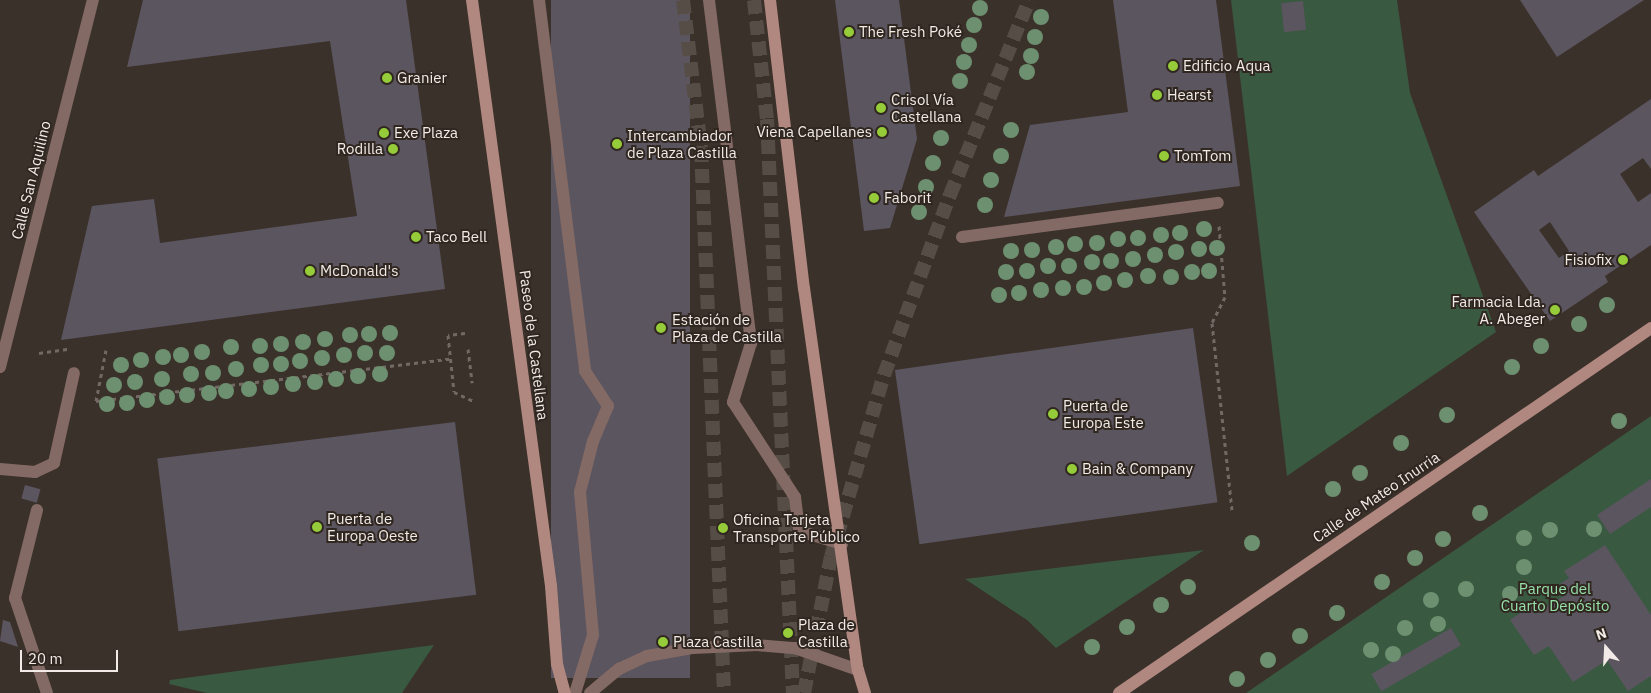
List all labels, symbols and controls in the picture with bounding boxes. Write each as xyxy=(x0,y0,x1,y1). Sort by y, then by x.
place label: The Fresh Poké xyxy=(859,23,962,41)
marker: The Fresh Poké xyxy=(843,26,855,38)
place label: Edificio Aqua xyxy=(1183,57,1271,75)
marker: Edificio Aqua xyxy=(1167,60,1179,72)
place label: Granier xyxy=(397,69,447,87)
marker: Granier xyxy=(381,72,393,84)
place label: Hearst xyxy=(1167,86,1212,104)
marker: Hearst xyxy=(1151,89,1163,101)
place label: Crisol Vía Castellana xyxy=(891,90,962,125)
marker: Crisol Vía Castellana xyxy=(875,102,887,114)
street label: Calle San Aquilino xyxy=(8,119,54,241)
place label: Viena Capellanes xyxy=(756,123,872,141)
place label: Exe Plaza xyxy=(394,124,458,142)
place label: Intercambiador de Plaza Castilla xyxy=(627,126,737,161)
marker: Viena Capellanes xyxy=(876,126,888,138)
marker: Exe Plaza xyxy=(378,127,390,139)
marker: Intercambiador de Plaza Castilla xyxy=(611,138,623,150)
place label: Rodilla xyxy=(337,140,383,158)
marker: Rodilla xyxy=(387,143,399,155)
place label: TomTom xyxy=(1174,147,1231,165)
marker: TomTom xyxy=(1158,150,1170,162)
place label: Faborit xyxy=(884,189,931,207)
marker: Faborit xyxy=(868,192,880,204)
place label: Taco Bell xyxy=(426,228,487,246)
marker: Taco Bell xyxy=(410,231,422,243)
place label: Fisiofix xyxy=(1564,251,1612,269)
marker: Fisiofix xyxy=(1616,253,1630,267)
place label: McDonald's xyxy=(320,262,398,280)
marker: McDonald's xyxy=(304,265,316,277)
street label: Paseo de la Castellana xyxy=(516,269,552,421)
place label: Farmacia Lda. A. Abeger xyxy=(1451,292,1545,327)
marker: Farmacia Lda. A. Abeger xyxy=(1549,304,1561,316)
place label: Estación de Plaza de Castilla xyxy=(672,310,782,345)
marker: Estación de Plaza de Castilla xyxy=(654,321,668,335)
place label: Puerta de Europa Este xyxy=(1063,396,1144,431)
marker: Puerta de Europa Este xyxy=(1047,408,1059,420)
street label: Calle de Mateo Inurria xyxy=(1309,448,1443,546)
place label: Bain & Company xyxy=(1082,460,1193,478)
marker: Bain & Company xyxy=(1066,463,1078,475)
place label: Puerta de Europa Oeste xyxy=(327,509,418,544)
place label: Oficina Tarjeta Transporte Público xyxy=(733,510,860,545)
marker: Puerta de Europa Oeste xyxy=(311,521,323,533)
marker: Oficina Tarjeta Transporte Público xyxy=(717,522,729,534)
park label: Parque del Cuarto Depósito xyxy=(1501,579,1609,614)
place label: Plaza de Castilla xyxy=(798,615,855,650)
north arrow xyxy=(1581,623,1631,673)
text: N xyxy=(1593,624,1609,644)
marker: Plaza de Castilla xyxy=(782,627,794,639)
place label: Plaza Castilla xyxy=(673,633,762,651)
marker: Plaza Castilla xyxy=(657,636,669,648)
scale bar xyxy=(22,640,120,672)
text: 20 m xyxy=(28,649,63,668)

